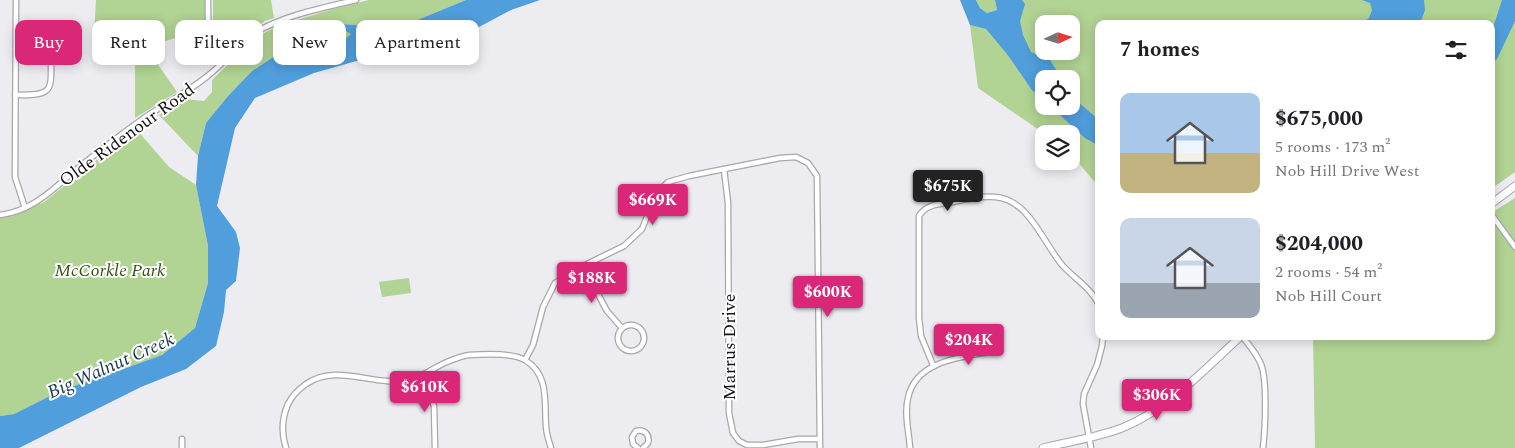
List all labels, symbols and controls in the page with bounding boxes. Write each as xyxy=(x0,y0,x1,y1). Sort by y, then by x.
north arrow xyxy=(1035,15,1080,60)
map controls xyxy=(1035,15,1080,170)
chip: Buy xyxy=(15,20,82,65)
chip: Rent xyxy=(92,20,165,65)
chip: Filters xyxy=(175,20,263,65)
chip: New xyxy=(273,20,346,65)
chip: Apartment xyxy=(356,20,479,65)
text: 7 homes xyxy=(1120,34,1200,66)
icon: filters xyxy=(1442,36,1470,64)
button: locate xyxy=(1035,70,1080,115)
street label: Olde Ridenour Road xyxy=(54,76,200,194)
text: $675,000 xyxy=(1275,103,1363,135)
icon: home xyxy=(1160,113,1220,173)
button: layers xyxy=(1035,125,1080,170)
text: 5 rooms · 173 m² xyxy=(1275,135,1390,159)
text: Nob Hill Drive West xyxy=(1275,159,1419,183)
pin: $675K xyxy=(913,170,983,212)
text: $675K xyxy=(924,174,972,198)
pin: $669K xyxy=(618,184,688,226)
text: $669K xyxy=(629,188,677,212)
text: $204,000 xyxy=(1275,228,1363,260)
icon: home xyxy=(1160,238,1220,298)
park label: McCorkle Park xyxy=(55,257,166,284)
text: 2 rooms · 54 m² xyxy=(1275,260,1382,284)
pin: $188K xyxy=(557,262,627,304)
text: $188K xyxy=(568,266,616,290)
pin: $600K xyxy=(793,276,863,318)
text: $600K xyxy=(804,280,852,304)
text: Nob Hill Court xyxy=(1275,284,1382,308)
street label: Marrus Drive xyxy=(716,294,743,400)
pin: $204K xyxy=(934,324,1004,366)
water label: Big Walnut Creek xyxy=(43,325,179,407)
text: $204K xyxy=(945,328,993,352)
pin: $610K xyxy=(390,370,460,413)
text: $610K xyxy=(401,375,449,399)
pin: $306K xyxy=(1122,378,1192,421)
text: $306K xyxy=(1133,383,1181,407)

